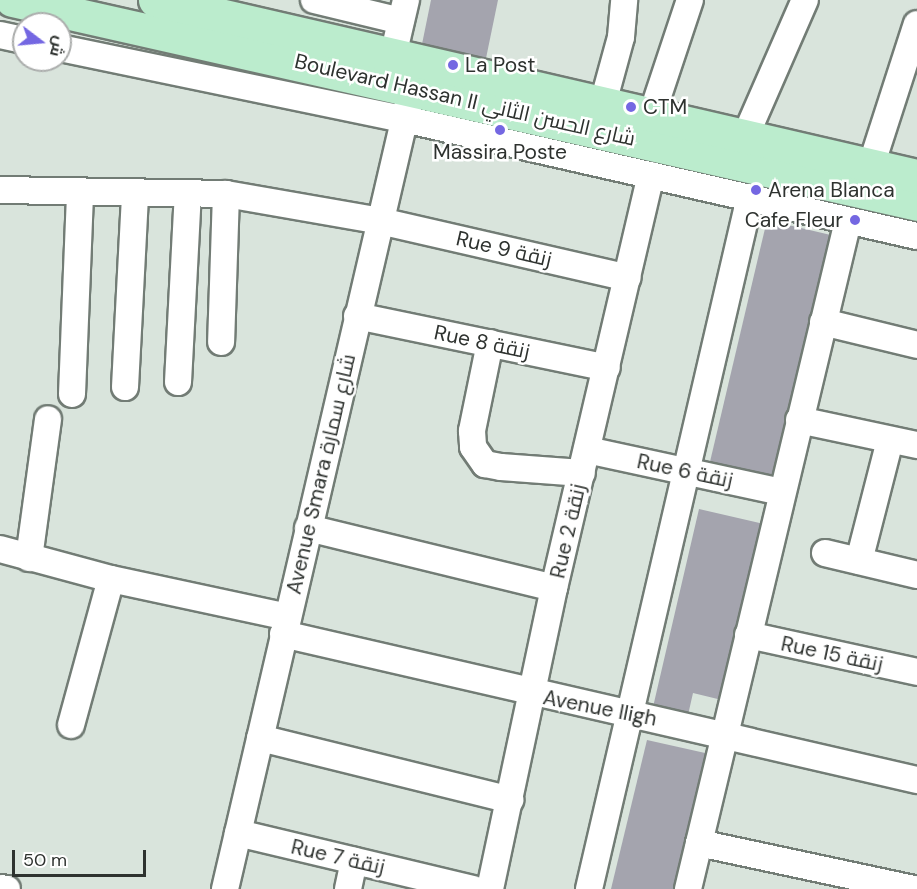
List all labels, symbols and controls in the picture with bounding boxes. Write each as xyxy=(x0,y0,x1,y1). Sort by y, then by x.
north arrow xyxy=(12,12,72,72)
text: ش xyxy=(45,34,71,59)
street label: Boulevard Hassan II شارع الحسن الثاني xyxy=(292,48,638,152)
place label: La Post xyxy=(465,52,535,78)
marker: La Post xyxy=(446,58,460,72)
place label: CTM xyxy=(643,94,687,120)
marker: CTM xyxy=(624,100,638,114)
marker: Massira Poste xyxy=(493,123,507,137)
place label: Massira Poste xyxy=(433,139,567,165)
place label: Arena Blanca xyxy=(768,177,895,203)
marker: Arena Blanca xyxy=(749,183,763,197)
place label: Cafe Fleur xyxy=(745,207,843,233)
marker: Cafe Fleur xyxy=(848,213,862,227)
street label: Rue 9 زنقة xyxy=(454,226,554,272)
street label: Rue 8 زنقة xyxy=(432,320,532,364)
street label: Avenue Smara شارع سمارة xyxy=(281,351,361,597)
street label: Rue 6 زنقة xyxy=(635,449,735,493)
street label: Rue 2 زنقة xyxy=(545,481,591,581)
street label: Rue 15 زنقة xyxy=(779,631,885,677)
street label: Avenue Iligh xyxy=(541,685,659,731)
street label: Rue 7 زنقة xyxy=(289,834,387,880)
scale bar xyxy=(15,838,148,876)
text: 50 m xyxy=(23,848,67,872)

